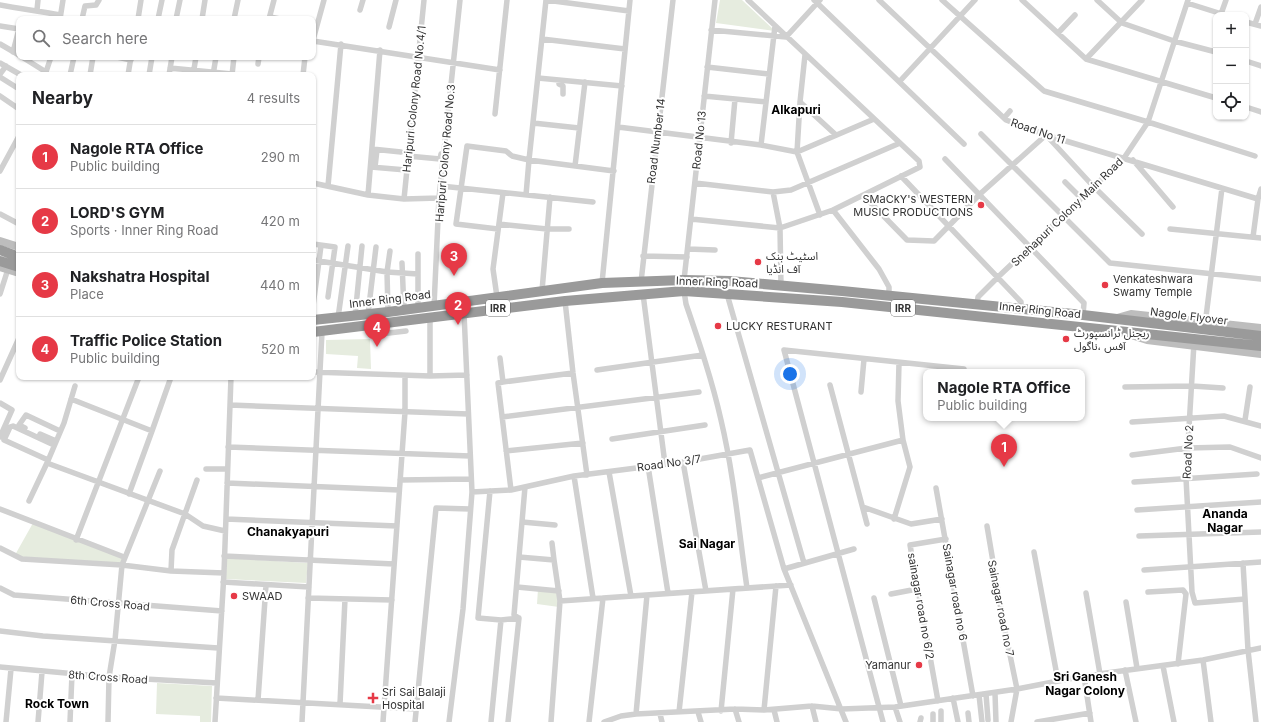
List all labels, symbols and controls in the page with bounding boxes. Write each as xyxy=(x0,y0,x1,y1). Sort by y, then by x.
map controls xyxy=(1213,12,1249,120)
button: + xyxy=(1213,12,1249,48)
search box xyxy=(16,16,316,60)
street label: Haripuri Colony Road No.4/1 xyxy=(399,25,429,173)
icon: search xyxy=(30,27,52,49)
text: Search here xyxy=(62,29,148,48)
button: − xyxy=(1213,48,1249,84)
street label: Haripuri Colony Road No.3 xyxy=(432,83,458,223)
button: locate xyxy=(1213,84,1249,120)
text: Nearby xyxy=(32,88,93,108)
text: 4 results xyxy=(247,90,300,106)
street label: Road Number 14 xyxy=(644,97,668,185)
district label: Alkapuri xyxy=(771,102,821,117)
street label: Road No 13 xyxy=(689,110,709,170)
street label: Road No 11 xyxy=(1009,115,1067,147)
text: Nagole RTA Office xyxy=(70,139,203,158)
text: 1 xyxy=(42,149,48,165)
text: 290 m xyxy=(261,149,300,165)
street label: Snehapuri Colony Main Road xyxy=(1008,155,1126,269)
text: Public building xyxy=(70,158,160,174)
place label: SMaCkY's WESTERN MUSIC PRODUCTIONS xyxy=(853,192,973,219)
marker: SMaCkY's WESTERN MUSIC PRODUCTIONS xyxy=(976,200,986,210)
text: LORD'S GYM xyxy=(70,203,165,222)
text: 2 xyxy=(41,213,49,229)
text: 420 m xyxy=(260,213,300,229)
text: Sports · Inner Ring Road xyxy=(70,222,218,238)
pin: 3 xyxy=(441,243,467,276)
place label: اسٹیٹ بنک آف انڈیا xyxy=(766,249,818,276)
marker: اسٹیٹ بنک آف انڈیا xyxy=(753,257,763,267)
text: Nakshatra Hospital xyxy=(70,267,210,286)
place label: Venkateshwara Swamy Temple xyxy=(1113,272,1193,299)
street label: Inner Ring Road xyxy=(676,274,758,290)
text: 3 xyxy=(41,277,49,293)
text: 440 m xyxy=(260,277,300,293)
marker: Venkateshwara Swamy Temple xyxy=(1100,280,1110,290)
text: Place xyxy=(70,286,104,302)
street label: Inner Ring Road xyxy=(348,287,432,311)
pin: 2 xyxy=(445,292,471,325)
street label: Inner Ring Road xyxy=(998,299,1082,321)
road number: IRR xyxy=(486,300,510,316)
road number: IRR xyxy=(891,300,915,316)
street label: Nagole Flyover xyxy=(1149,304,1229,328)
pin: 4 xyxy=(364,314,390,347)
place label: LUCKY RESTURANT xyxy=(726,319,832,333)
marker: LUCKY RESTURANT xyxy=(713,321,723,331)
place label: ریجنل ٹرانسپورٹ آفس ،ناگول xyxy=(1074,326,1149,353)
text: Traffic Police Station xyxy=(70,331,222,350)
marker: ریجنل ٹرانسپورٹ آفس ،ناگول xyxy=(1061,334,1071,344)
text: 4 xyxy=(41,341,49,357)
text: 520 m xyxy=(261,341,300,357)
text: Public building xyxy=(70,350,160,366)
your location xyxy=(780,364,800,384)
popup xyxy=(923,369,1085,421)
text: Nagole RTA Office xyxy=(937,378,1071,397)
text: Public building xyxy=(937,397,1027,413)
street label: Road No 2 xyxy=(1180,425,1196,479)
pin: 1 xyxy=(991,434,1017,467)
street label: Road No 3/7 xyxy=(636,452,702,474)
district label: Ananda Nagar xyxy=(1202,506,1248,535)
district label: Chanakyapuri xyxy=(247,524,329,539)
district label: Sai Nagar xyxy=(679,536,735,551)
street label: Sainagar road no 6 xyxy=(940,542,970,642)
street label: sainagar road no 6/2 xyxy=(905,552,937,660)
street label: Sainagar road no 7 xyxy=(985,559,1017,657)
place label: SWAAD xyxy=(242,589,283,603)
marker: SWAAD xyxy=(229,591,239,601)
street label: 6th Cross Road xyxy=(70,593,150,613)
place label: Yamanur xyxy=(865,658,911,672)
marker: Yamanur xyxy=(914,660,924,670)
street label: 8th Cross Road xyxy=(68,667,148,687)
district label: Sri Ganesh Nagar Colony xyxy=(1045,669,1126,698)
place label: Sri Sai Balaji Hospital xyxy=(382,685,446,712)
marker: Sri Sai Balaji Hospital xyxy=(367,692,379,704)
district label: Rock Town xyxy=(25,696,89,711)

